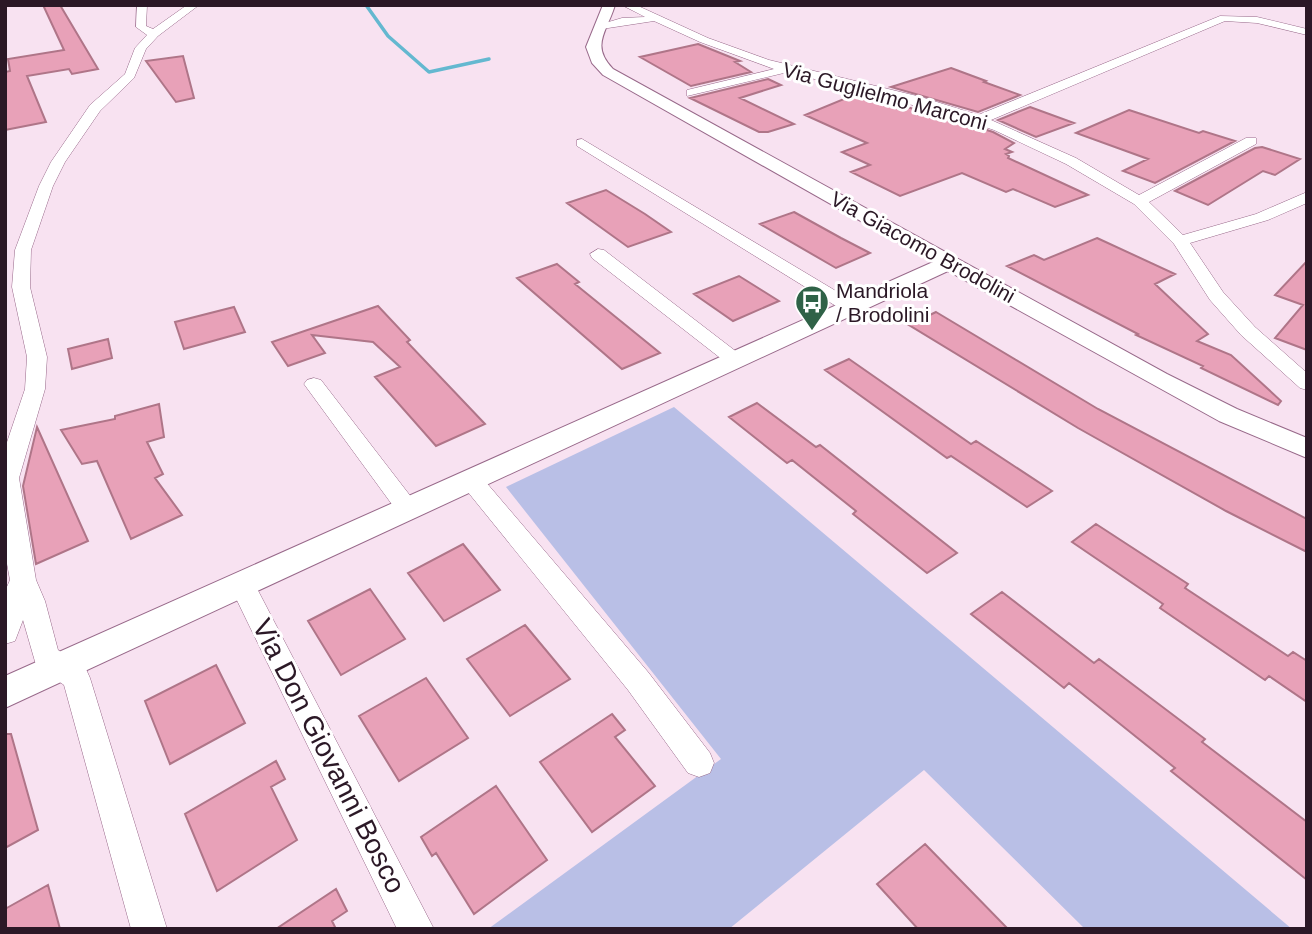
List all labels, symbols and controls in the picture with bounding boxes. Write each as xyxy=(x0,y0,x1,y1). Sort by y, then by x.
street label: Via Guglielmo Marconi xyxy=(780,58,990,134)
street label: Via Giacomo Brodolini xyxy=(827,187,1019,307)
place label: Mandriola / Brodolini xyxy=(836,279,929,326)
bus stop icon: Mandriola / Brodolini xyxy=(793,283,831,332)
street label: Via Don Giovanni Bosco xyxy=(246,614,412,898)

